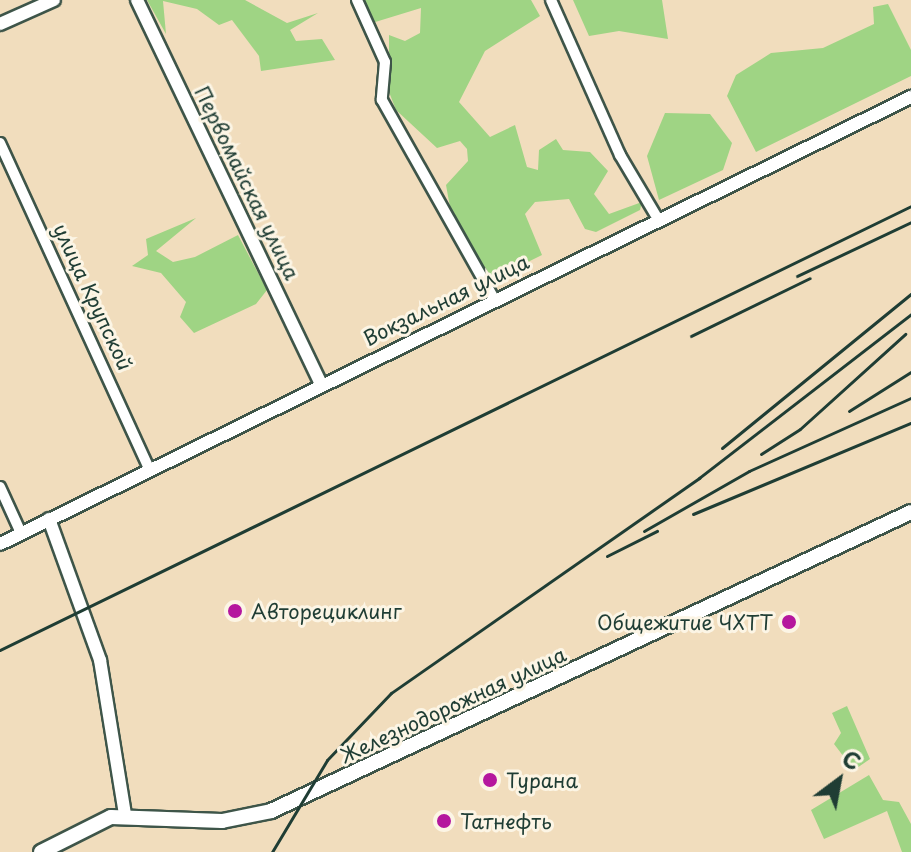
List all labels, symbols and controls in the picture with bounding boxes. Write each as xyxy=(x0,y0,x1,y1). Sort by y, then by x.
street label: Первомайская улица xyxy=(189,82,305,284)
street label: улица Крупской xyxy=(48,219,138,375)
street label: Вокзальная улица xyxy=(359,249,533,351)
place label: Авторециклинг xyxy=(251,599,402,623)
marker: Авторециклинг xyxy=(226,602,244,620)
place label: Общежитие ЧХТТ xyxy=(598,610,773,634)
marker: Общежитие ЧХТТ xyxy=(780,613,798,631)
street label: Железнодорожная улица xyxy=(336,642,570,768)
north arrow xyxy=(799,740,879,820)
text: С xyxy=(836,741,868,778)
place label: Турана xyxy=(506,768,578,792)
marker: Турана xyxy=(481,771,499,789)
place label: Татнефть xyxy=(460,809,552,833)
marker: Татнефть xyxy=(435,812,453,830)

